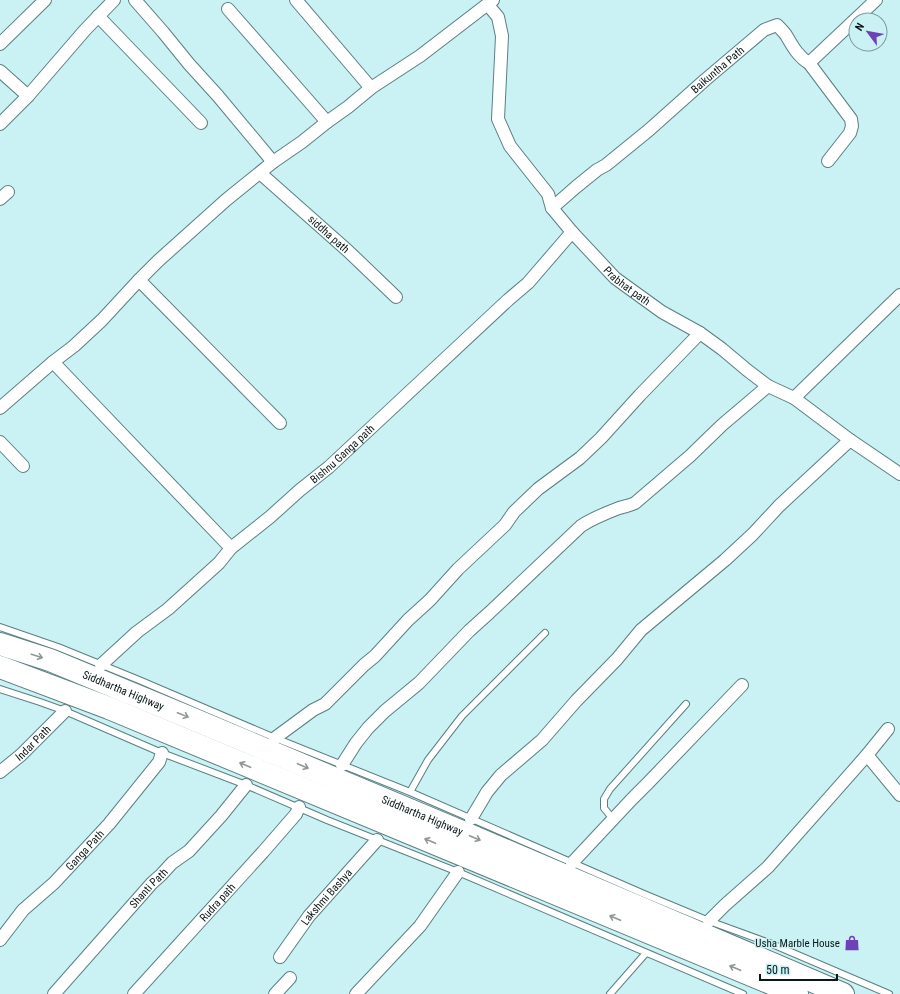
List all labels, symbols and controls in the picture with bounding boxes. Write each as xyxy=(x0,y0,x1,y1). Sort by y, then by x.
north arrow xyxy=(848,12,888,52)
text: N xyxy=(853,20,867,33)
street label: Baikuntha Path xyxy=(688,43,747,96)
street label: siddha path xyxy=(305,212,352,256)
street label: Prabhat path xyxy=(601,264,653,308)
street label: Bishnu Ganga path xyxy=(307,422,377,486)
one-way arrow xyxy=(30,653,43,660)
street label: Siddhartha Highway xyxy=(81,668,166,713)
one-way arrow xyxy=(177,712,189,720)
street label: Indar Path xyxy=(13,723,53,763)
one-way arrow xyxy=(240,760,252,768)
one-way arrow xyxy=(297,762,309,770)
street label: Siddhartha Highway xyxy=(380,793,465,838)
street label: Ganga Path xyxy=(63,827,107,873)
one-way arrow xyxy=(468,834,480,842)
one-way arrow xyxy=(424,837,436,845)
street label: Shanti Path xyxy=(127,866,170,911)
street label: Lakshmi Bashya xyxy=(298,866,355,928)
street label: Rudra path xyxy=(197,880,238,924)
one-way arrow xyxy=(609,914,621,922)
shop icon: Usha Marble House xyxy=(843,934,861,952)
place label: Usha Marble House xyxy=(755,937,840,950)
scale bar xyxy=(760,956,837,982)
text: 50 m xyxy=(766,963,790,977)
one-way arrow xyxy=(729,964,741,972)

